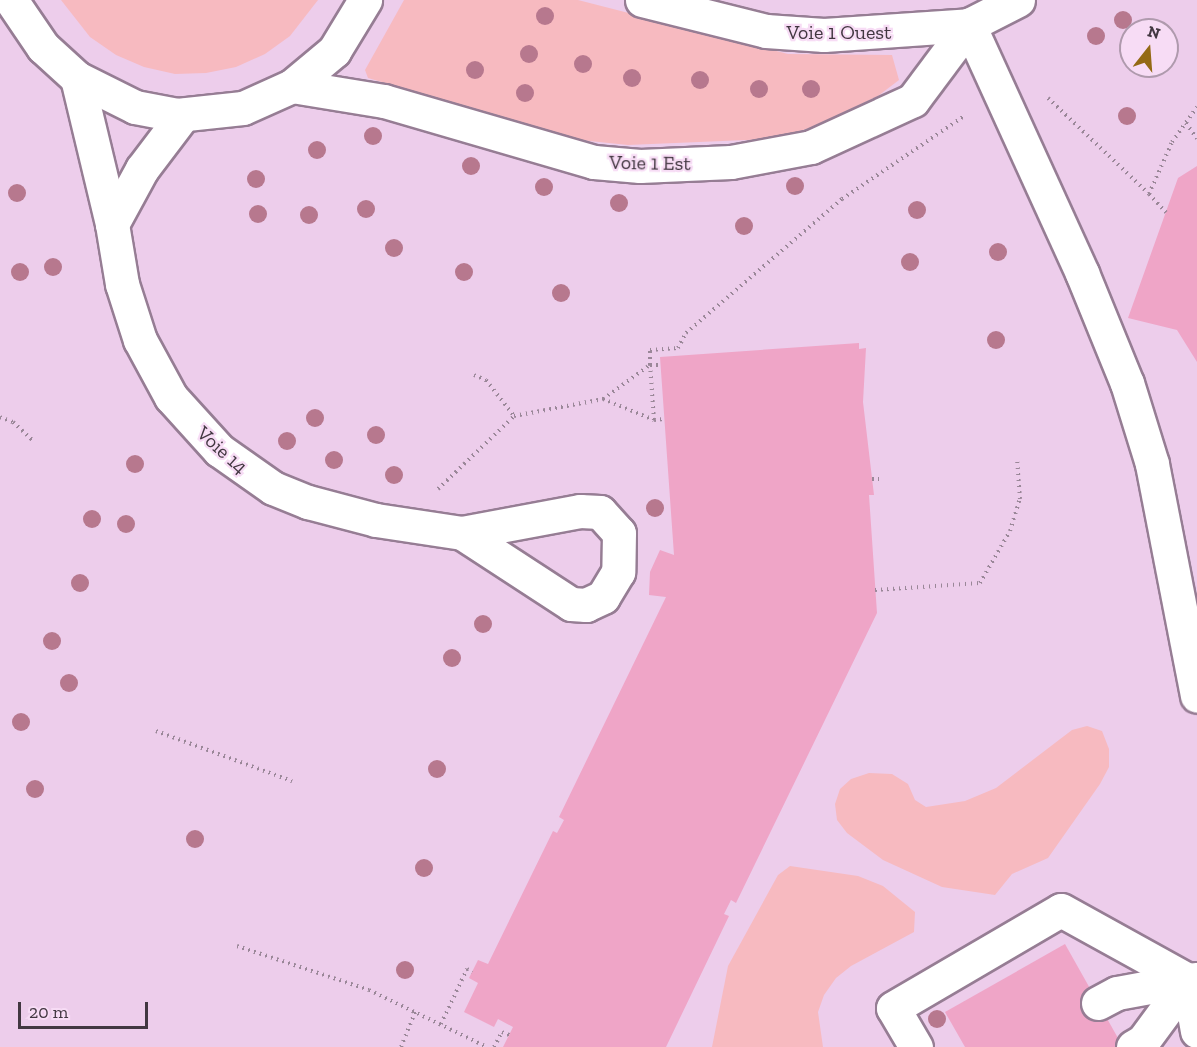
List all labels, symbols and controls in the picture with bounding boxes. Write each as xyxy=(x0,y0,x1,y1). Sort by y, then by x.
north arrow xyxy=(1119,18,1179,78)
street label: Voie 1 Ouest xyxy=(786,20,892,44)
text: N xyxy=(1145,21,1162,43)
street label: Voie 1 Est xyxy=(609,150,691,176)
street label: Voie 14 xyxy=(192,421,252,479)
scale bar xyxy=(21,990,152,1028)
text: 20 m xyxy=(29,1001,68,1023)

